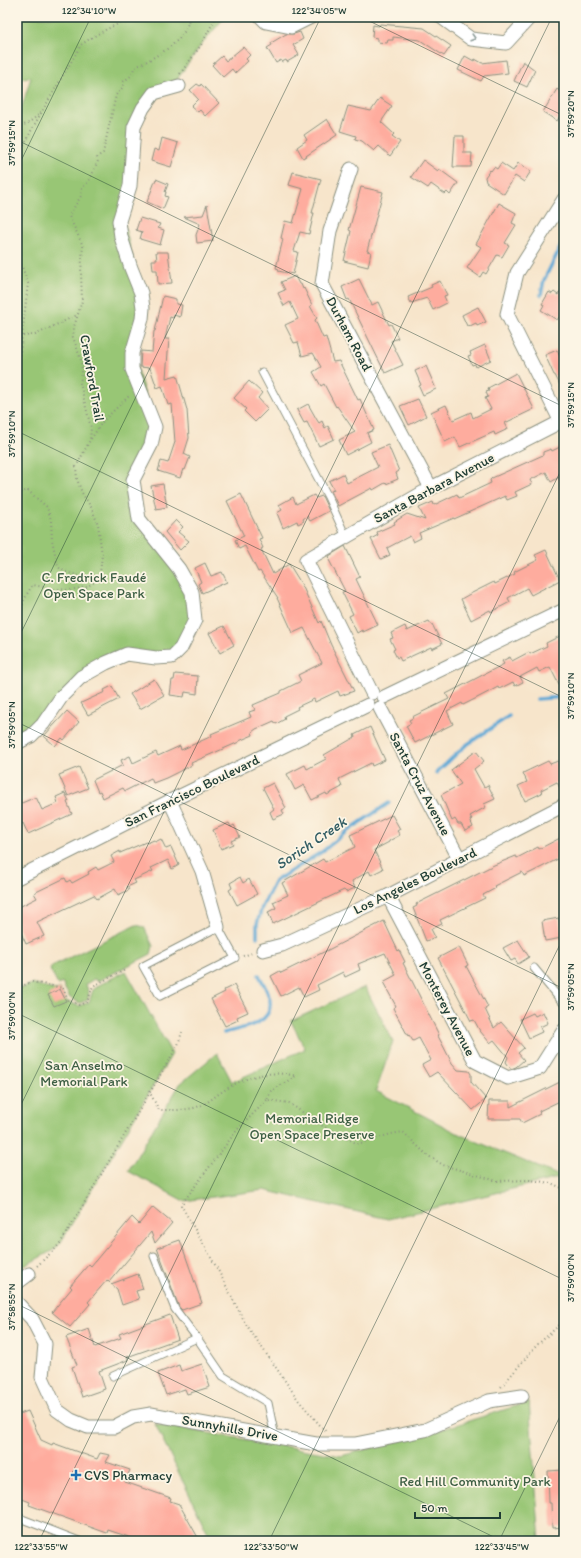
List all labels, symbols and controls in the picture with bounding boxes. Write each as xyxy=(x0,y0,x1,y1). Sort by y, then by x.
text: 122°34'10"W xyxy=(62,4,117,17)
text: 122°34'05"W xyxy=(291,4,347,17)
one-way arrow xyxy=(470,33,477,42)
text: 37°59'20"N xyxy=(564,90,577,138)
text: 37°59'15"N xyxy=(5,120,18,166)
street label: Durham Road xyxy=(322,294,376,374)
street label: Crawford Trail xyxy=(76,333,108,423)
text: 37°59'15"N xyxy=(564,382,577,428)
text: 37°59'10"N xyxy=(5,410,18,457)
street label: Santa Barbara Avenue xyxy=(371,449,498,527)
park label: C. Fredrick Faudé Open Space Park xyxy=(41,569,147,602)
text: 37°59'10"N xyxy=(564,672,577,719)
text: 37°59'05"N xyxy=(5,701,18,749)
street label: Santa Cruz Avenue xyxy=(386,729,455,839)
street label: San Francisco Boulevard xyxy=(122,751,262,831)
water label: Sorich Creek xyxy=(272,812,351,873)
street label: Los Angeles Boulevard xyxy=(351,844,480,918)
street label: Monterey Avenue xyxy=(415,959,479,1059)
text: 37°59'05"N xyxy=(564,963,577,1011)
text: 37°59'00"N xyxy=(5,992,18,1040)
park label: San Anselmo Memorial Park xyxy=(40,1057,128,1090)
park label: Memorial Ridge Open Space Preserve xyxy=(249,1110,375,1143)
text: 37°59'00"N xyxy=(564,1254,577,1302)
text: 37°58'55"N xyxy=(5,1283,18,1330)
street label: Sunnyhills Drive xyxy=(181,1411,280,1445)
place label: CVS Pharmacy xyxy=(84,1467,173,1484)
marker: CVS Pharmacy xyxy=(71,1470,81,1480)
park label: Red Hill Community Park xyxy=(399,1473,552,1490)
scale bar xyxy=(415,1494,500,1520)
text: 50 m xyxy=(421,1501,447,1515)
text: 122°33'55"W xyxy=(14,1540,68,1553)
text: 122°33'50"W xyxy=(244,1540,299,1553)
text: 122°33'45"W xyxy=(475,1540,530,1553)

